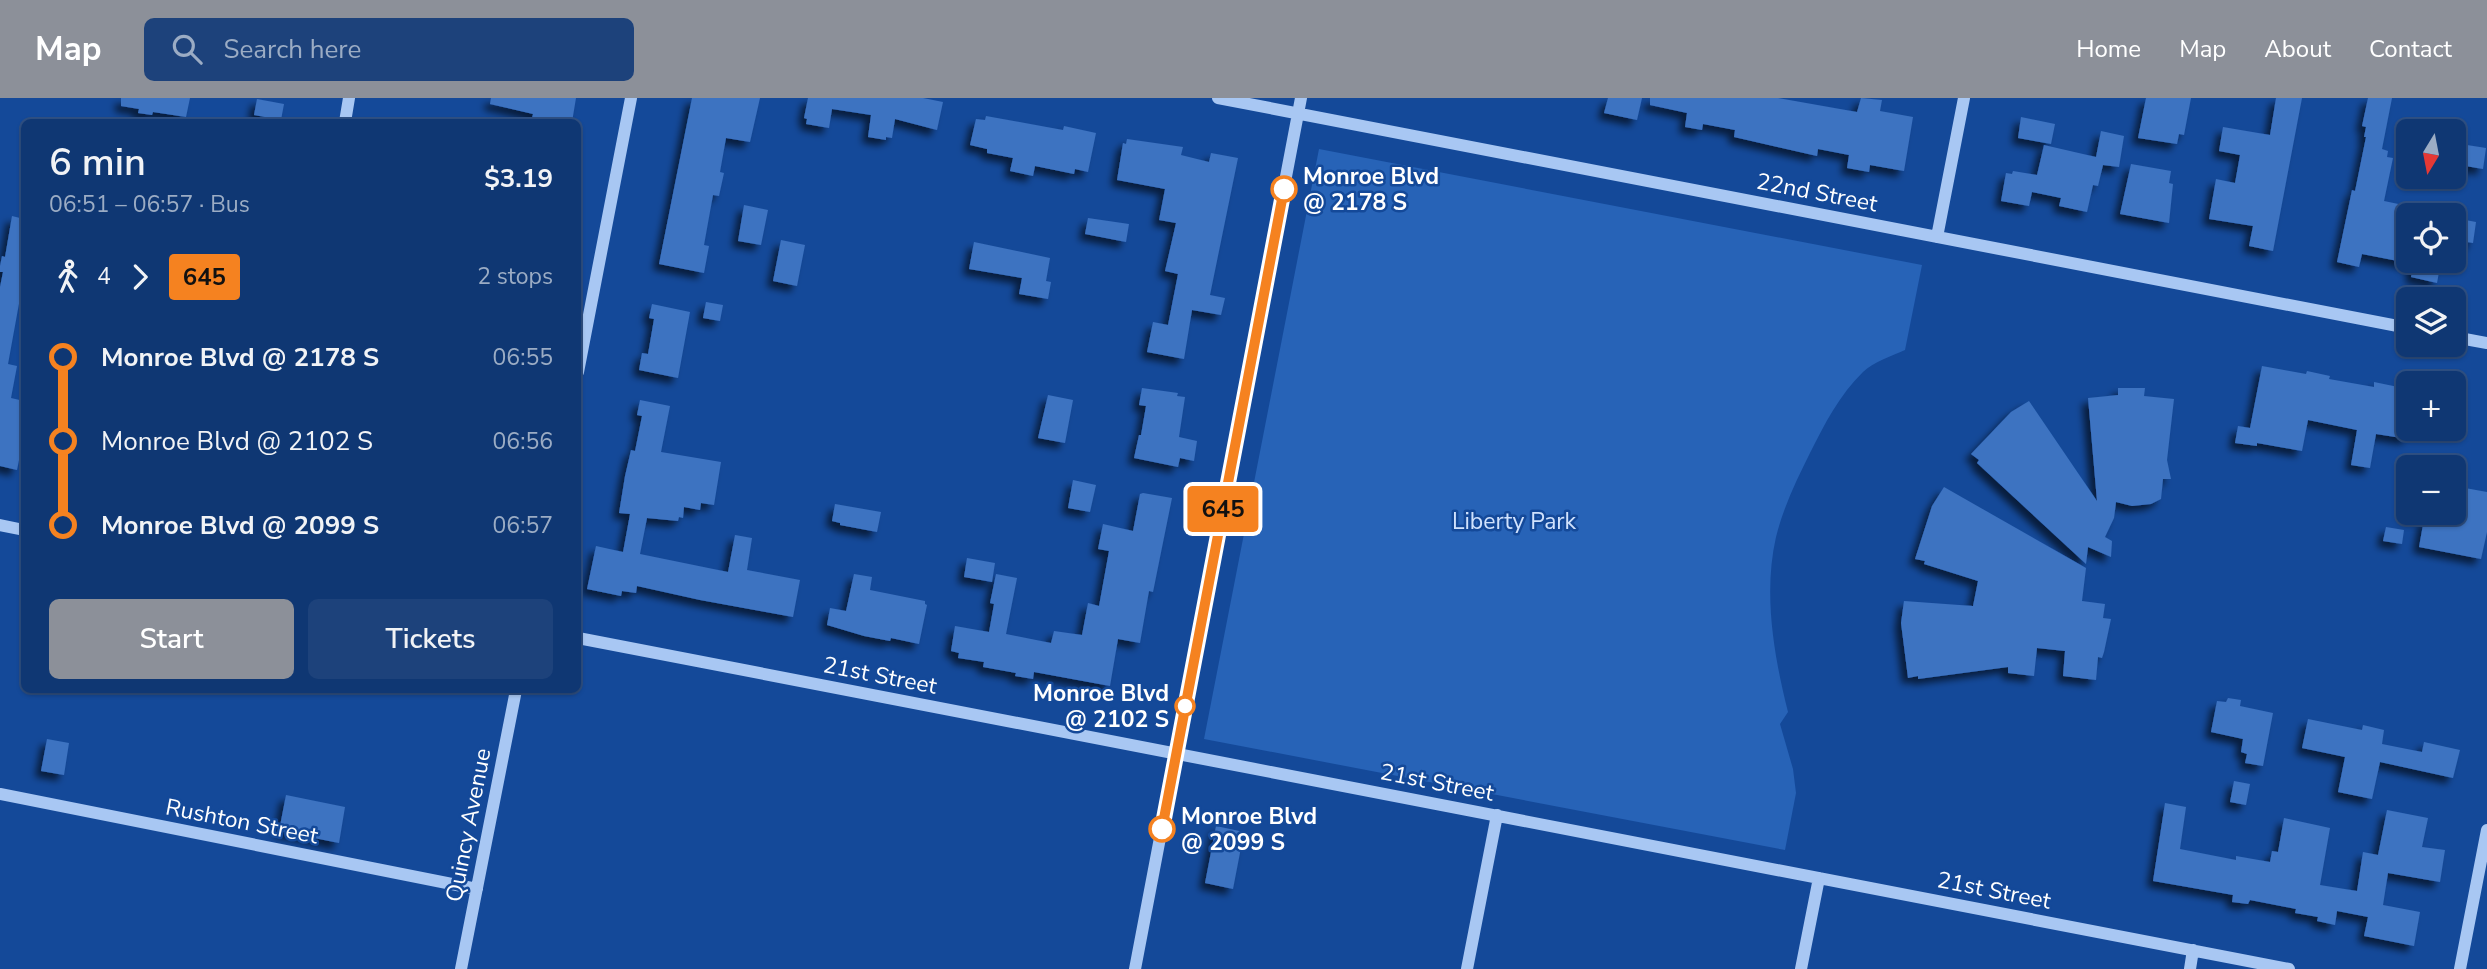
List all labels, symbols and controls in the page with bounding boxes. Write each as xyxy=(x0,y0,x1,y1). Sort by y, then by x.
search box xyxy=(144,18,634,81)
text: Map xyxy=(35,27,102,72)
icon: search xyxy=(168,30,206,68)
text: Search here xyxy=(224,32,361,67)
text: Home xyxy=(2076,33,2141,65)
text: Map xyxy=(2179,33,2226,65)
text: About xyxy=(2264,33,2331,65)
text: Contact xyxy=(2369,33,2452,65)
north arrow xyxy=(2396,119,2466,189)
map controls xyxy=(2396,119,2466,525)
text: 6 min xyxy=(49,137,146,188)
text: $3.19 xyxy=(484,161,553,196)
place label: Monroe Blvd @ 2178 S xyxy=(1303,161,1439,218)
street label: 22nd Street xyxy=(1754,166,1881,220)
marker: Monroe Blvd @ 2178 S xyxy=(1271,176,1297,202)
text: 06:51 – 06:57 · Bus xyxy=(49,189,250,220)
button: locate xyxy=(2396,203,2466,273)
icon: walk xyxy=(49,258,87,296)
icon: forward xyxy=(121,258,159,296)
text: 4 xyxy=(97,261,111,292)
text: 645 xyxy=(183,261,226,293)
text: 2 stops xyxy=(477,261,553,292)
button: layers xyxy=(2396,287,2466,357)
text: Monroe Blvd @ 2178 S xyxy=(101,340,379,375)
text: 06:55 xyxy=(493,342,553,373)
button: + xyxy=(2396,371,2466,441)
text: Monroe Blvd @ 2102 S xyxy=(101,424,373,459)
text: 06:56 xyxy=(493,426,553,457)
button: − xyxy=(2396,455,2466,525)
line badge: 645 xyxy=(1183,486,1263,532)
text: 645 xyxy=(1201,493,1245,525)
park label: Liberty Park xyxy=(1452,506,1577,537)
text: Monroe Blvd @ 2099 S xyxy=(101,508,379,543)
text: 06:57 xyxy=(493,510,553,541)
button: Start xyxy=(49,599,294,679)
button: Tickets xyxy=(308,599,553,679)
street label: 21st Street xyxy=(820,649,940,702)
place label: Monroe Blvd @ 2102 S xyxy=(1033,678,1169,735)
marker: Monroe Blvd @ 2102 S xyxy=(1175,696,1195,716)
street label: Quincy Avenue xyxy=(438,746,499,904)
street label: 21st Street xyxy=(1377,756,1497,809)
street label: Rushton Street xyxy=(163,791,322,852)
place label: Monroe Blvd @ 2099 S xyxy=(1181,801,1317,858)
marker: Monroe Blvd @ 2099 S xyxy=(1149,816,1175,842)
street label: 21st Street xyxy=(1934,864,2054,917)

